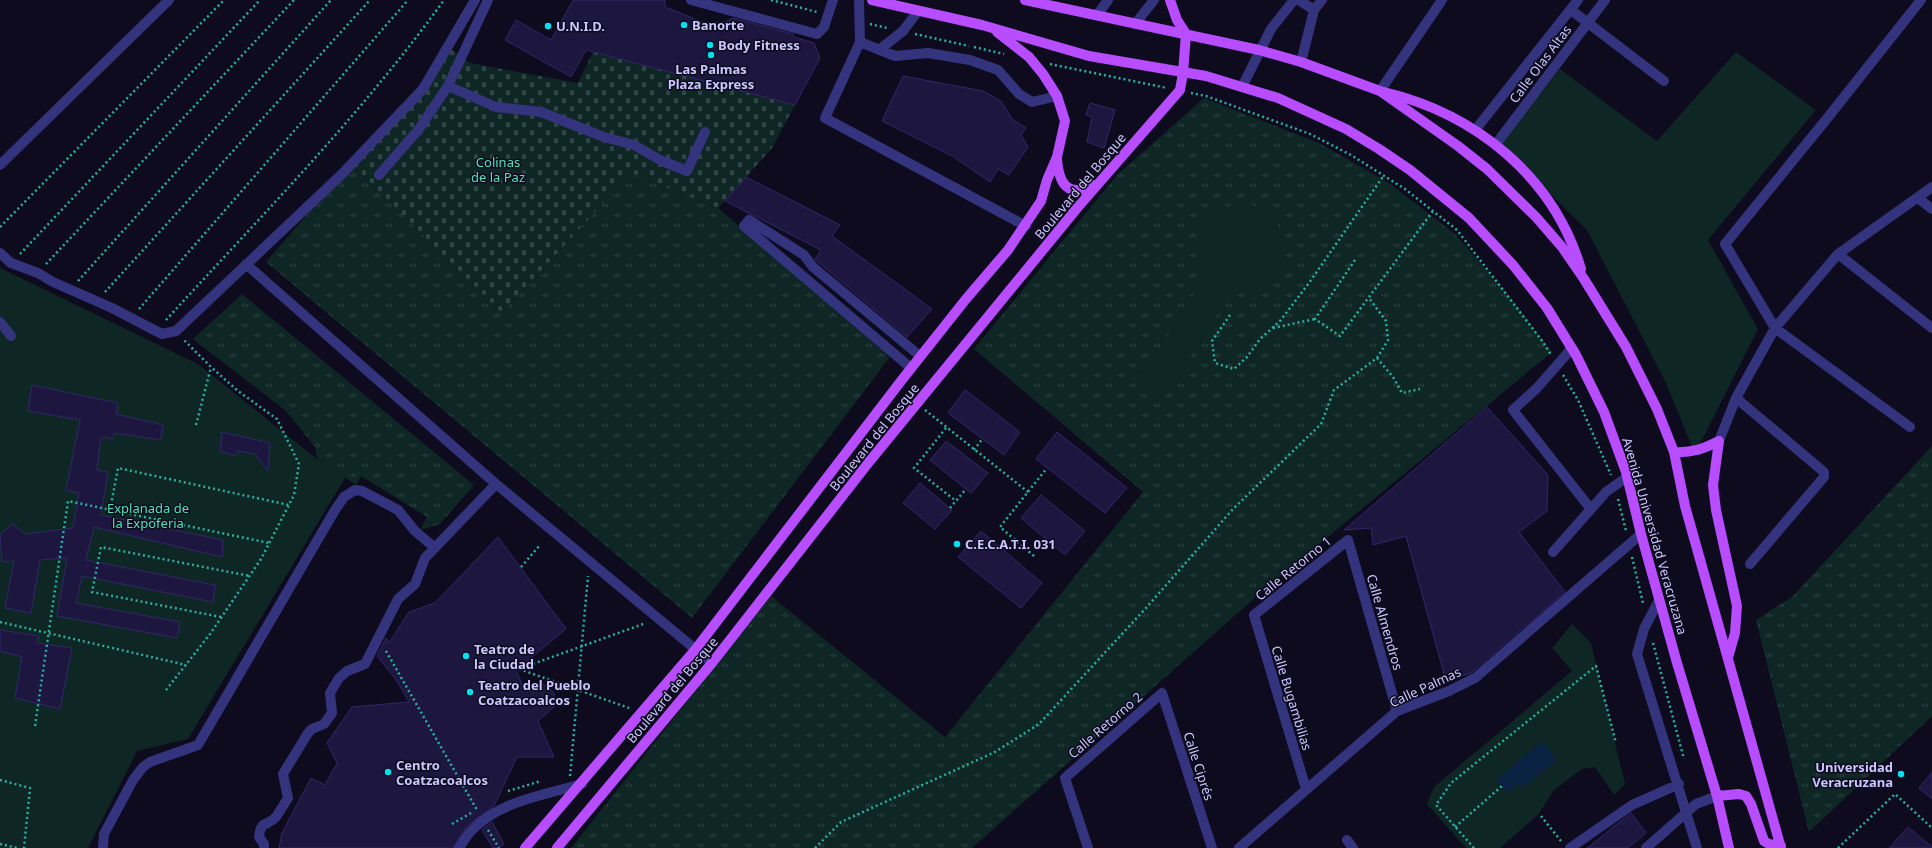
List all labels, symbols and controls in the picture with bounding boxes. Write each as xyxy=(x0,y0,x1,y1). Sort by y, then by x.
place label: Banorte xyxy=(692,16,744,34)
place label: U.N.I.D. xyxy=(556,17,605,35)
marker: Banorte xyxy=(679,20,689,30)
marker: U.N.I.D. xyxy=(543,21,553,31)
street label: Calle Olas Altas xyxy=(1505,21,1575,107)
place label: Body Fitness xyxy=(718,36,800,54)
marker: Body Fitness xyxy=(705,40,715,50)
marker: Las Palmas Plaza Express xyxy=(706,50,716,60)
place label: Las Palmas Plaza Express xyxy=(668,60,754,93)
street label: Boulevard del Bosque xyxy=(1030,129,1130,243)
park label: Colinas de la Paz xyxy=(471,153,525,186)
street label: Boulevard del Bosque xyxy=(825,380,923,494)
street label: Avenida Universidad Veracruzana xyxy=(1618,435,1692,637)
park label: Explanada de la Expoferia xyxy=(107,499,189,532)
street label: Calle Retorno 1 xyxy=(1251,532,1335,604)
place label: C.E.C.A.T.I. 031 xyxy=(965,535,1056,553)
marker: C.E.C.A.T.I. 031 xyxy=(952,539,962,549)
street label: Calle Almendros xyxy=(1363,572,1407,672)
street label: Boulevard del Bosque xyxy=(622,633,722,747)
place label: Teatro de la Ciudad xyxy=(474,640,535,673)
street label: Calle Bugambilias xyxy=(1268,644,1316,752)
marker: Teatro de la Ciudad xyxy=(461,651,471,661)
street label: Calle Palmas xyxy=(1386,663,1464,711)
place label: Teatro del Pueblo Coatzacoalcos xyxy=(478,676,591,709)
marker: Teatro del Pueblo Coatzacoalcos xyxy=(465,687,475,697)
street label: Calle Retorno 2 xyxy=(1064,688,1146,762)
street label: Calle Ciprés xyxy=(1179,729,1219,803)
place label: Centro Coatzacoalcos xyxy=(396,756,488,789)
place label: Universidad Veracruzana xyxy=(1812,758,1893,791)
marker: Centro Coatzacoalcos xyxy=(383,767,393,777)
marker: Universidad Veracruzana xyxy=(1896,769,1906,779)

